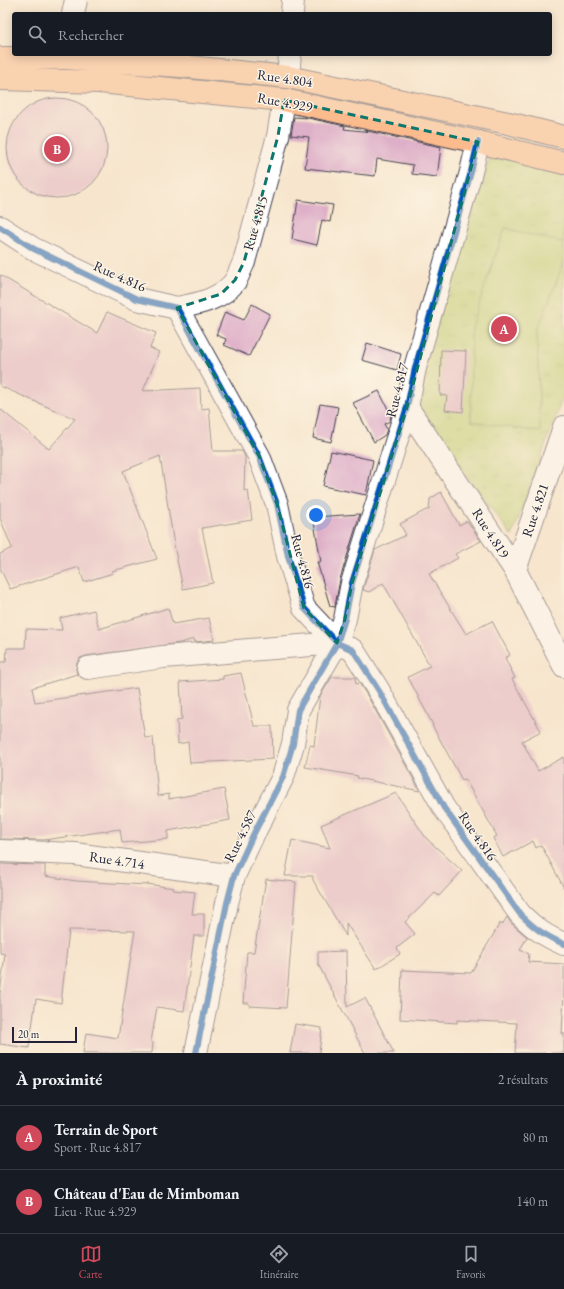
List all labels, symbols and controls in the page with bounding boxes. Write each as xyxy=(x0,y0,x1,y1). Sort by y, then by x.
search box xyxy=(12,12,552,56)
icon: search xyxy=(26,23,48,45)
text: Rechercher xyxy=(58,25,124,44)
street label: Rue 4.804 xyxy=(256,65,314,91)
street label: Rue 4.929 xyxy=(256,88,314,116)
pin: B xyxy=(44,134,70,164)
street label: Rue 4.815 xyxy=(239,194,271,252)
street label: Rue 4.816 xyxy=(91,256,149,296)
pin: A xyxy=(491,314,517,344)
street label: Rue 4.817 xyxy=(382,361,413,419)
street label: Rue 4.821 xyxy=(517,481,553,539)
your location xyxy=(306,505,326,525)
street label: Rue 4.819 xyxy=(468,505,514,561)
street label: Rue 4.816 xyxy=(287,532,319,591)
street label: Rue 4.587 xyxy=(220,807,260,865)
street label: Rue 4.816 xyxy=(455,808,502,864)
street label: Rue 4.714 xyxy=(88,847,146,873)
scale bar xyxy=(12,1025,77,1044)
text: 20 m xyxy=(18,1027,39,1041)
text: À proximité xyxy=(16,1068,102,1090)
text: 2 résultats xyxy=(498,1071,548,1088)
text: Terrain de Sport xyxy=(54,1120,158,1139)
text: A xyxy=(24,1129,34,1146)
text: 80 m xyxy=(523,1129,548,1146)
text: Sport · Rue 4.817 xyxy=(54,1139,141,1156)
text: Château d'Eau de Mimboman xyxy=(54,1184,239,1203)
text: B xyxy=(25,1193,33,1210)
text: 140 m xyxy=(517,1193,548,1210)
text: Lieu · Rue 4.929 xyxy=(54,1203,136,1220)
tab: Carte xyxy=(79,1243,102,1281)
tab: Itinéraire xyxy=(260,1243,298,1281)
tab: Favoris xyxy=(456,1243,485,1281)

